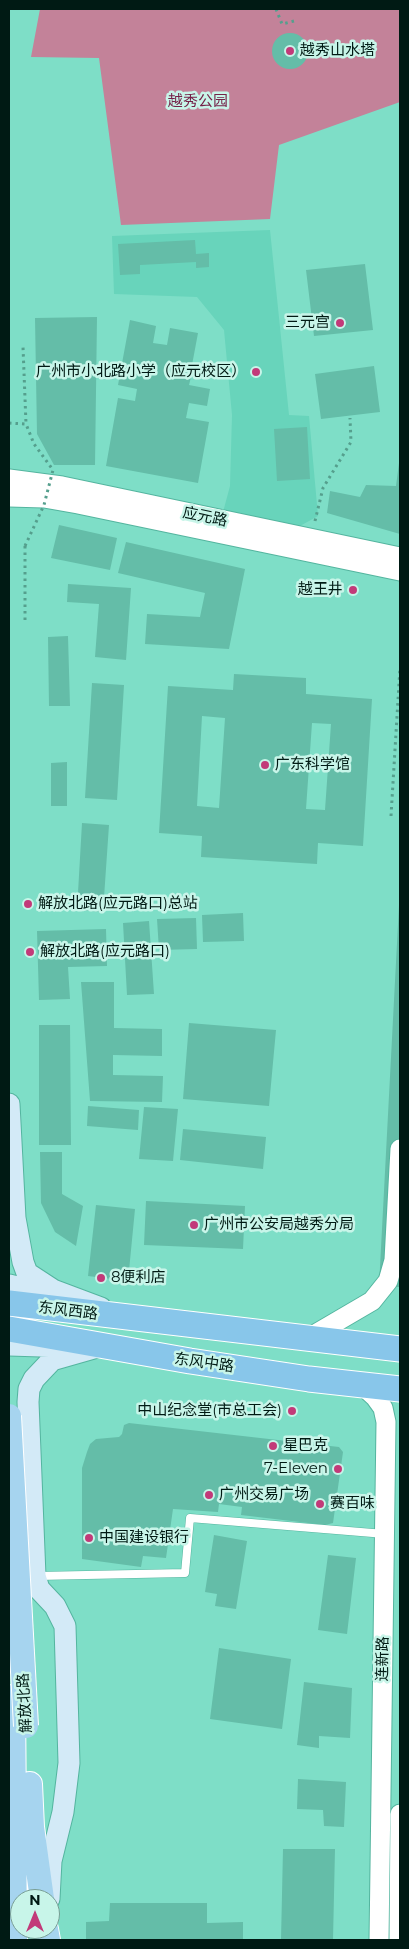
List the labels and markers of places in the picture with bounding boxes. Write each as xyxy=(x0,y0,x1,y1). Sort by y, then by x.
place label: 越秀山水塔 xyxy=(300,42,375,60)
marker: 越秀山水塔 xyxy=(284,45,296,57)
place label: 三元宫 xyxy=(285,314,330,332)
marker: 三元宫 xyxy=(334,317,346,329)
place label: 广州市小北路小学（应元校区） xyxy=(36,363,246,381)
marker: 广州市小北路小学（应元校区） xyxy=(250,366,262,378)
place label: 越王井 xyxy=(298,581,343,599)
marker: 越王井 xyxy=(347,584,359,596)
place label: 广东科学馆 xyxy=(275,756,350,774)
marker: 广东科学馆 xyxy=(259,759,271,771)
place label: 解放北路(应元路口)总站 xyxy=(38,895,198,913)
marker: 解放北路(应元路口)总站 xyxy=(22,898,34,910)
place label: 解放北路(应元路口) xyxy=(40,943,170,961)
marker: 解放北路(应元路口) xyxy=(24,946,36,958)
place label: 广州市公安局越秀分局 xyxy=(204,1216,354,1234)
marker: 广州市公安局越秀分局 xyxy=(188,1219,200,1231)
place label: 8便利店 xyxy=(111,1269,166,1287)
marker: 8便利店 xyxy=(95,1272,107,1284)
place label: 中山纪念堂(市总工会) xyxy=(137,1402,282,1420)
marker: 中山纪念堂(市总工会) xyxy=(286,1405,298,1417)
place label: 星巴克 xyxy=(283,1437,328,1455)
marker: 星巴克 xyxy=(267,1440,279,1452)
place label: 7-Eleven xyxy=(264,1460,328,1478)
marker: 7-Eleven xyxy=(332,1463,344,1475)
place label: 广州交易广场 xyxy=(219,1486,309,1504)
marker: 广州交易广场 xyxy=(203,1489,215,1501)
place label: 赛百味 xyxy=(330,1495,375,1513)
marker: 赛百味 xyxy=(314,1498,326,1510)
place label: 中国建设银行 xyxy=(99,1529,189,1547)
marker: 中国建设银行 xyxy=(83,1532,95,1544)

